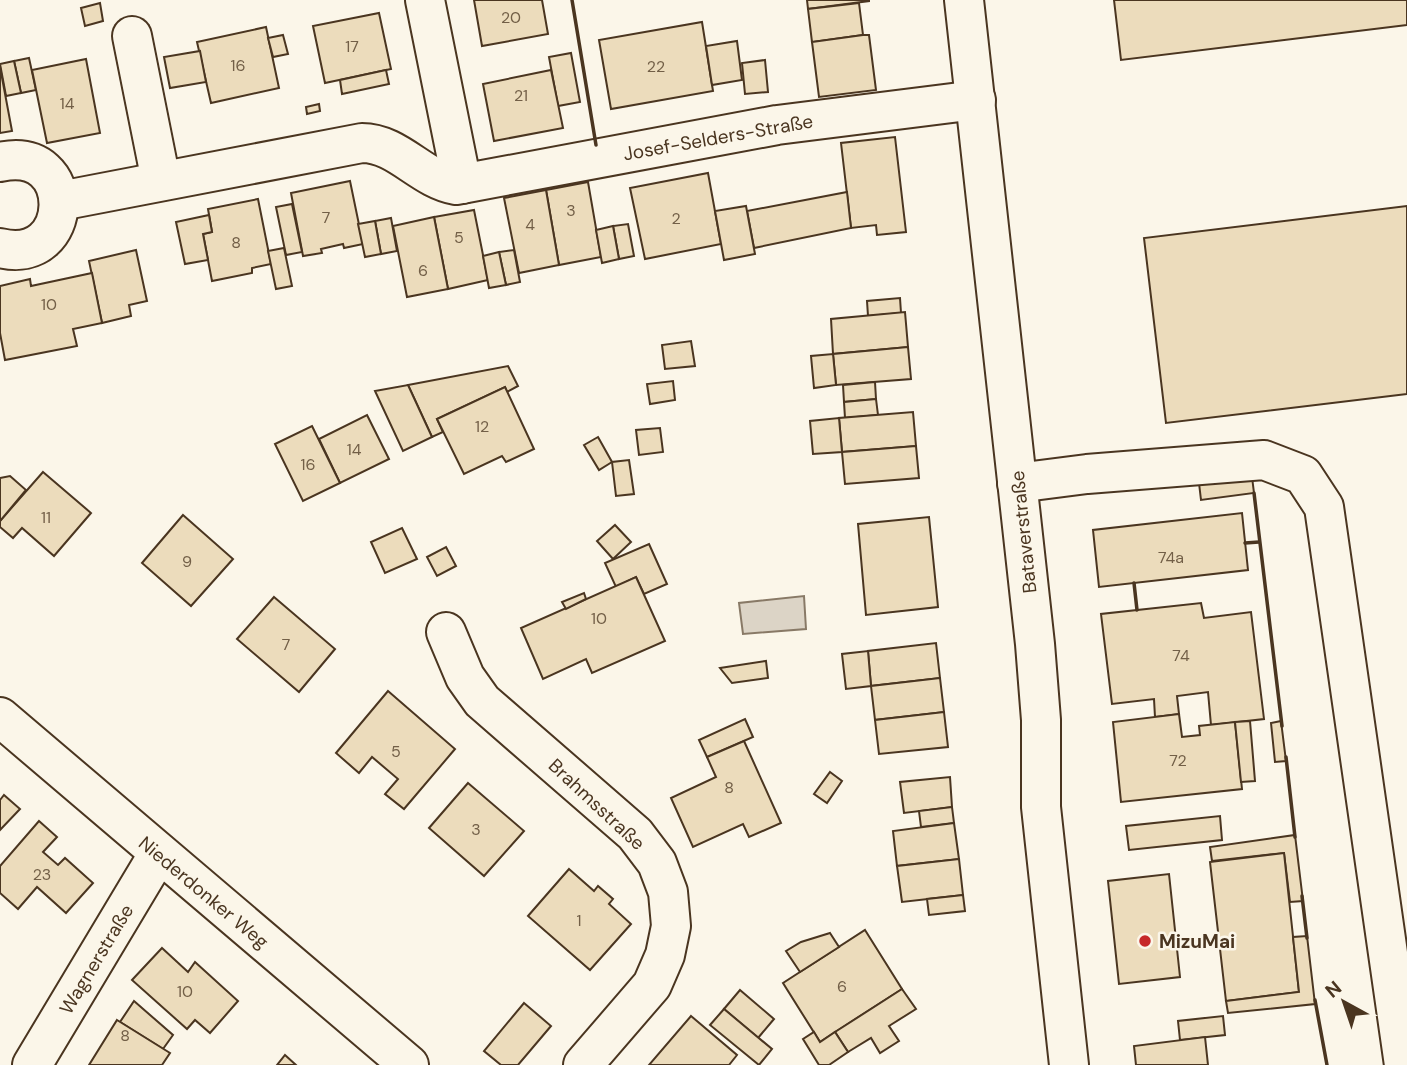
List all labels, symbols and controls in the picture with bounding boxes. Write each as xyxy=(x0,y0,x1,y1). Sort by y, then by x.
house number: 20 xyxy=(501,7,521,28)
house number: 17 xyxy=(345,36,359,57)
house number: 16 xyxy=(230,55,246,76)
house number: 22 xyxy=(647,56,665,77)
house number: 21 xyxy=(514,85,528,106)
house number: 14 xyxy=(60,93,75,114)
street label: Josef-Selders-Straße xyxy=(621,108,815,167)
house number: 3 xyxy=(566,200,576,221)
house number: 7 xyxy=(322,207,330,228)
house number: 2 xyxy=(671,208,681,229)
house number: 4 xyxy=(525,214,535,235)
house number: 5 xyxy=(454,227,464,248)
house number: 8 xyxy=(231,232,241,253)
house number: 6 xyxy=(418,260,428,281)
house number: 10 xyxy=(41,294,57,315)
house number: 12 xyxy=(475,416,489,437)
house number: 14 xyxy=(347,439,362,460)
house number: 16 xyxy=(300,454,316,475)
street label: Bataverstraße xyxy=(1005,469,1042,595)
house number: 11 xyxy=(41,507,51,528)
house number: 74a xyxy=(1158,547,1184,568)
house number: 9 xyxy=(182,551,192,572)
house number: 10 xyxy=(591,608,607,629)
house number: 7 xyxy=(282,634,290,655)
house number: 74 xyxy=(1172,645,1190,666)
house number: 5 xyxy=(391,741,401,762)
house number: 72 xyxy=(1169,750,1187,771)
street label: Brahmsstraße xyxy=(543,753,650,856)
house number: 8 xyxy=(724,777,734,798)
house number: 3 xyxy=(471,819,481,840)
street label: Niederdonker Weg xyxy=(133,831,274,954)
house number: 23 xyxy=(33,864,51,885)
street label: Wagnerstraße xyxy=(54,900,139,1019)
house number: 1 xyxy=(577,910,582,931)
place label: MizuMai xyxy=(1159,929,1235,954)
marker: MizuMai xyxy=(1137,933,1153,949)
north arrow xyxy=(1309,967,1379,1037)
text: N xyxy=(1320,975,1347,1003)
house number: 6 xyxy=(837,976,847,997)
house number: 10 xyxy=(177,981,193,1002)
house number: 8 xyxy=(120,1025,130,1046)

